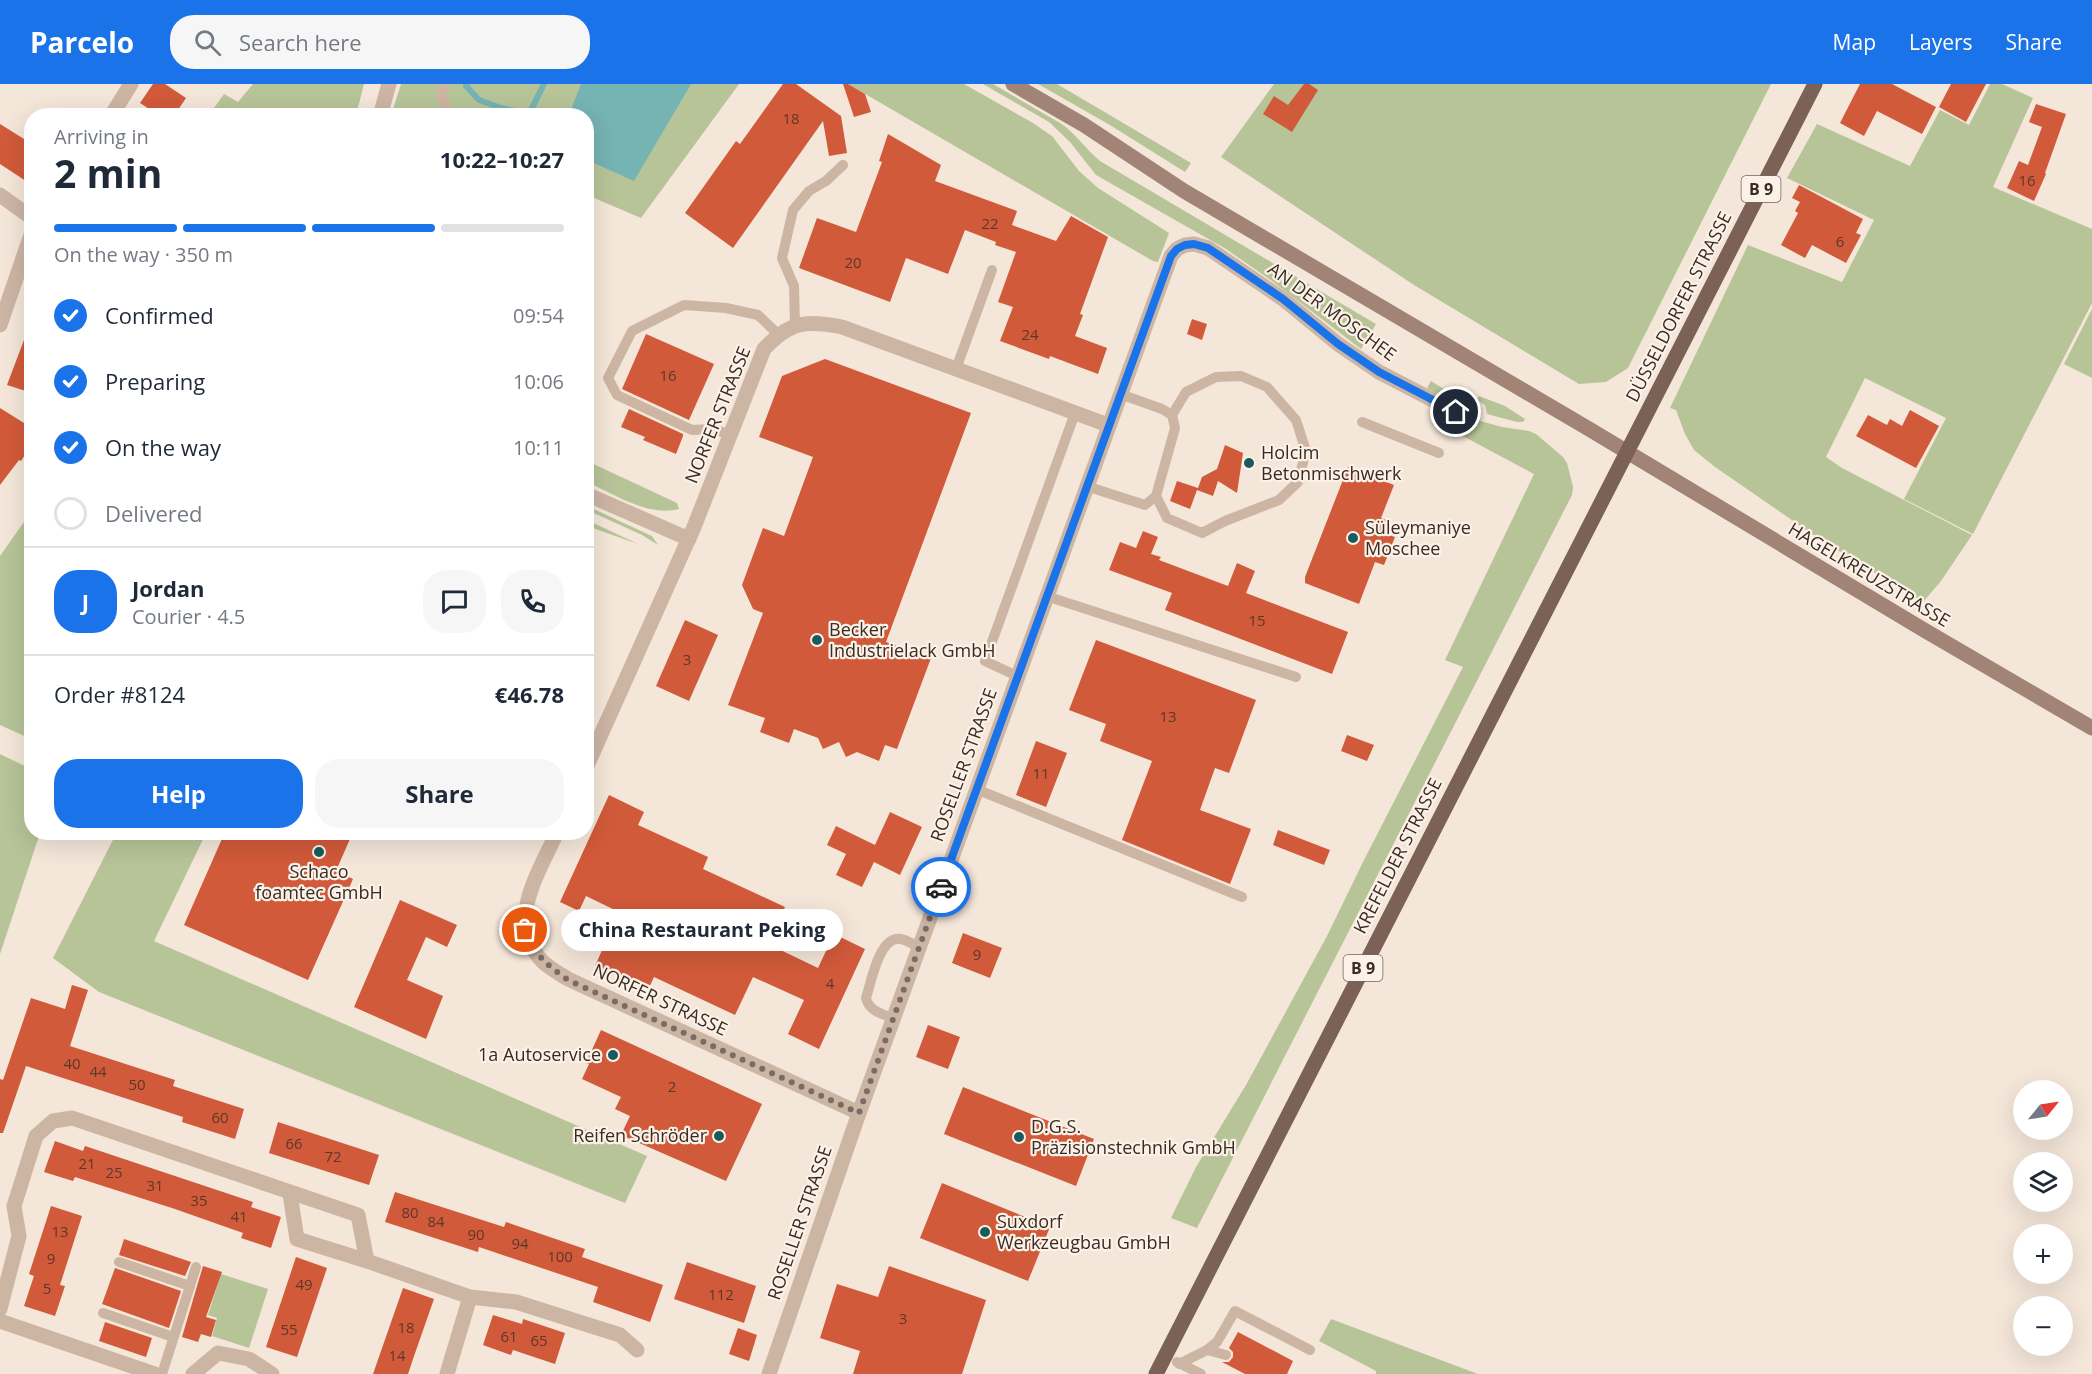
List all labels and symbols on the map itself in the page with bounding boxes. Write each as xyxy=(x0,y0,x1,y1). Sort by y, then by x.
house number: 18 xyxy=(782,108,800,128)
house number: 16 xyxy=(2018,170,2036,190)
road number: B 9 xyxy=(1742,176,1780,202)
street label: DÜSSELDORFER STRASSE xyxy=(1620,207,1737,406)
house number: 22 xyxy=(981,213,999,233)
house number: 6 xyxy=(1836,231,1844,251)
house number: 20 xyxy=(844,252,862,272)
street label: AN DER MOSCHEE xyxy=(1264,256,1402,366)
house number: 24 xyxy=(1021,324,1039,344)
street label: NORFER STRASSE xyxy=(679,343,756,487)
house number: 16 xyxy=(659,365,677,385)
pin xyxy=(1430,386,1481,437)
place label: Holcim Betonmischwerk xyxy=(1261,440,1402,485)
marker: Holcim Betonmischwerk xyxy=(1242,456,1256,470)
place label: Süleymaniye Moschee xyxy=(1365,515,1471,560)
street label: HAGELKREUZSTRASSE xyxy=(1784,516,1955,632)
marker: Süleymaniye Moschee xyxy=(1346,531,1360,545)
house number: 15 xyxy=(1248,610,1266,630)
place label: Becker Industrielack GmbH xyxy=(829,617,995,662)
marker: Becker Industrielack GmbH xyxy=(810,633,824,647)
house number: 3 xyxy=(683,649,691,669)
street label: ROSELLER STRASSE xyxy=(924,685,1002,845)
house number: 13 xyxy=(1159,706,1177,726)
house number: 11 xyxy=(1032,763,1050,783)
street label: KREFELDER STRASSE xyxy=(1347,774,1447,937)
marker: Schaco foamtec GmbH xyxy=(312,845,326,859)
courier xyxy=(911,857,971,917)
place label: Schaco foamtec GmbH xyxy=(255,859,383,904)
pin xyxy=(499,904,550,955)
callout: China Restaurant Peking xyxy=(561,909,843,951)
house number: 9 xyxy=(973,944,981,964)
road number: B 9 xyxy=(1344,955,1382,981)
street label: NORFER STRASSE xyxy=(589,957,732,1041)
house number: 4 xyxy=(826,973,835,993)
place label: 1a Autoservice xyxy=(478,1042,601,1066)
marker: 1a Autoservice xyxy=(606,1048,620,1062)
house number: 40 xyxy=(63,1053,81,1073)
house number: 44 xyxy=(89,1061,107,1081)
house number: 50 xyxy=(128,1074,146,1094)
house number: 2 xyxy=(668,1076,676,1096)
north arrow xyxy=(2013,1080,2073,1140)
house number: 60 xyxy=(211,1107,229,1127)
place label: D.G.S. Präzisionstechnik GmbH xyxy=(1031,1114,1236,1159)
place label: Reifen Schröder xyxy=(573,1123,708,1147)
marker: Reifen Schröder xyxy=(712,1129,726,1143)
marker: D.G.S. Präzisionstechnik GmbH xyxy=(1012,1130,1026,1144)
house number: 66 xyxy=(285,1133,303,1153)
street label: ROSELLER STRASSE xyxy=(761,1142,837,1303)
house number: 72 xyxy=(324,1146,342,1166)
house number: 21 xyxy=(78,1153,96,1173)
house number: 25 xyxy=(105,1162,123,1182)
house number: 31 xyxy=(146,1175,164,1195)
house number: 35 xyxy=(190,1190,208,1210)
house number: 80 xyxy=(401,1202,419,1222)
house number: 41 xyxy=(230,1206,248,1226)
place label: Suxdorf Werkzeugbau GmbH xyxy=(997,1209,1171,1254)
house number: 84 xyxy=(427,1211,445,1231)
house number: 13 xyxy=(51,1221,69,1241)
house number: 90 xyxy=(467,1224,485,1244)
marker: Suxdorf Werkzeugbau GmbH xyxy=(978,1225,992,1239)
house number: 94 xyxy=(511,1233,529,1253)
house number: 100 xyxy=(547,1246,573,1266)
house number: 9 xyxy=(47,1248,55,1268)
house number: 49 xyxy=(295,1274,313,1294)
house number: 5 xyxy=(43,1278,51,1298)
house number: 112 xyxy=(708,1284,734,1304)
house number: 3 xyxy=(899,1308,907,1328)
house number: 18 xyxy=(397,1317,415,1337)
house number: 55 xyxy=(280,1319,298,1339)
house number: 61 xyxy=(500,1326,518,1346)
house number: 65 xyxy=(530,1330,548,1350)
house number: 14 xyxy=(388,1345,406,1365)

